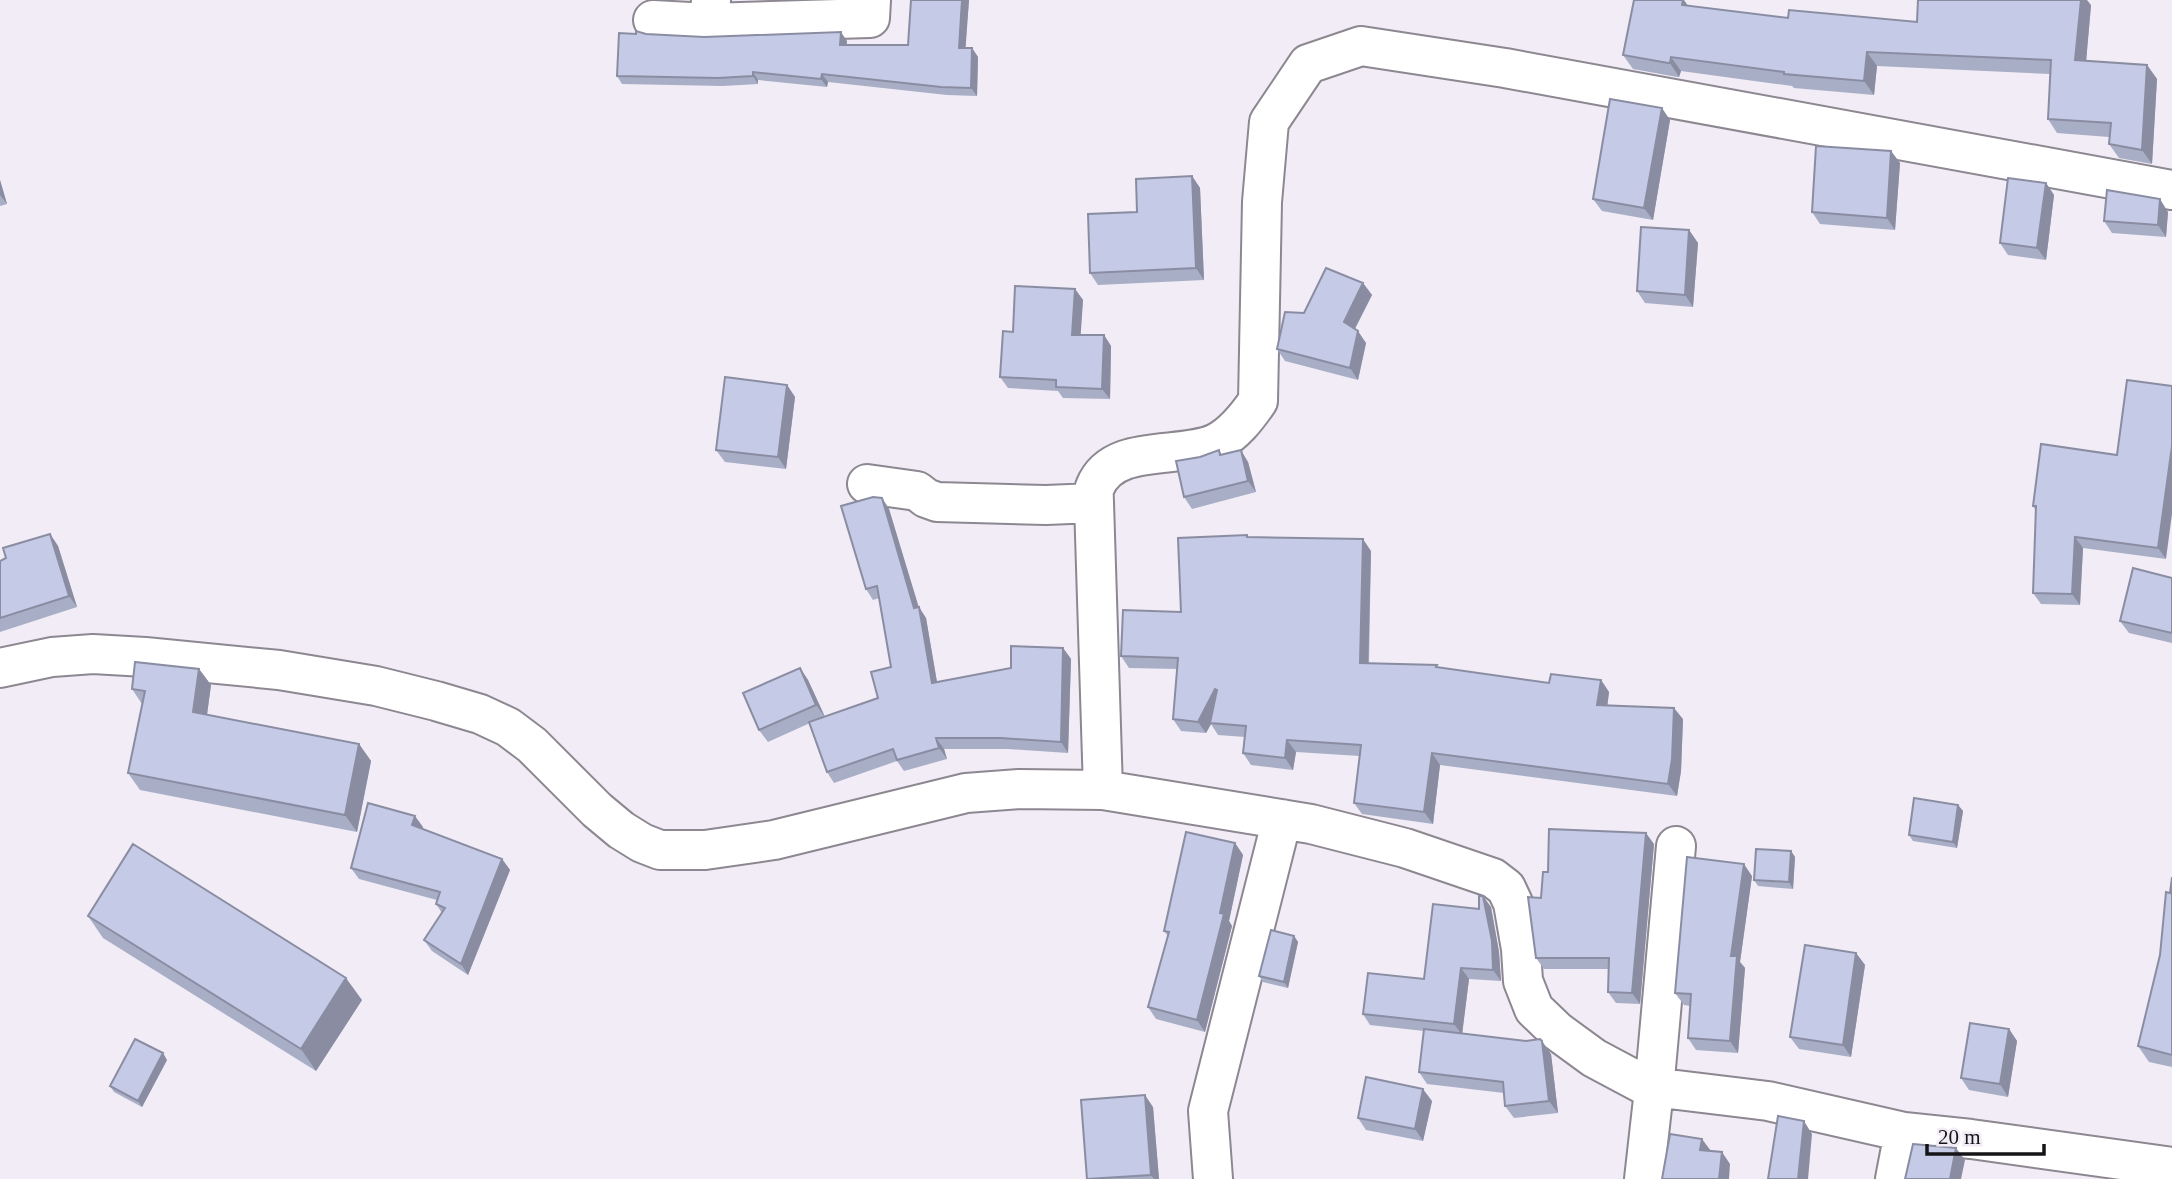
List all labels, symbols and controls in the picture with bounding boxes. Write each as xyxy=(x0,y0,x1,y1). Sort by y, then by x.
scale bar xyxy=(1927,1112,2044,1156)
text: 20 m xyxy=(1938,1125,1981,1149)

